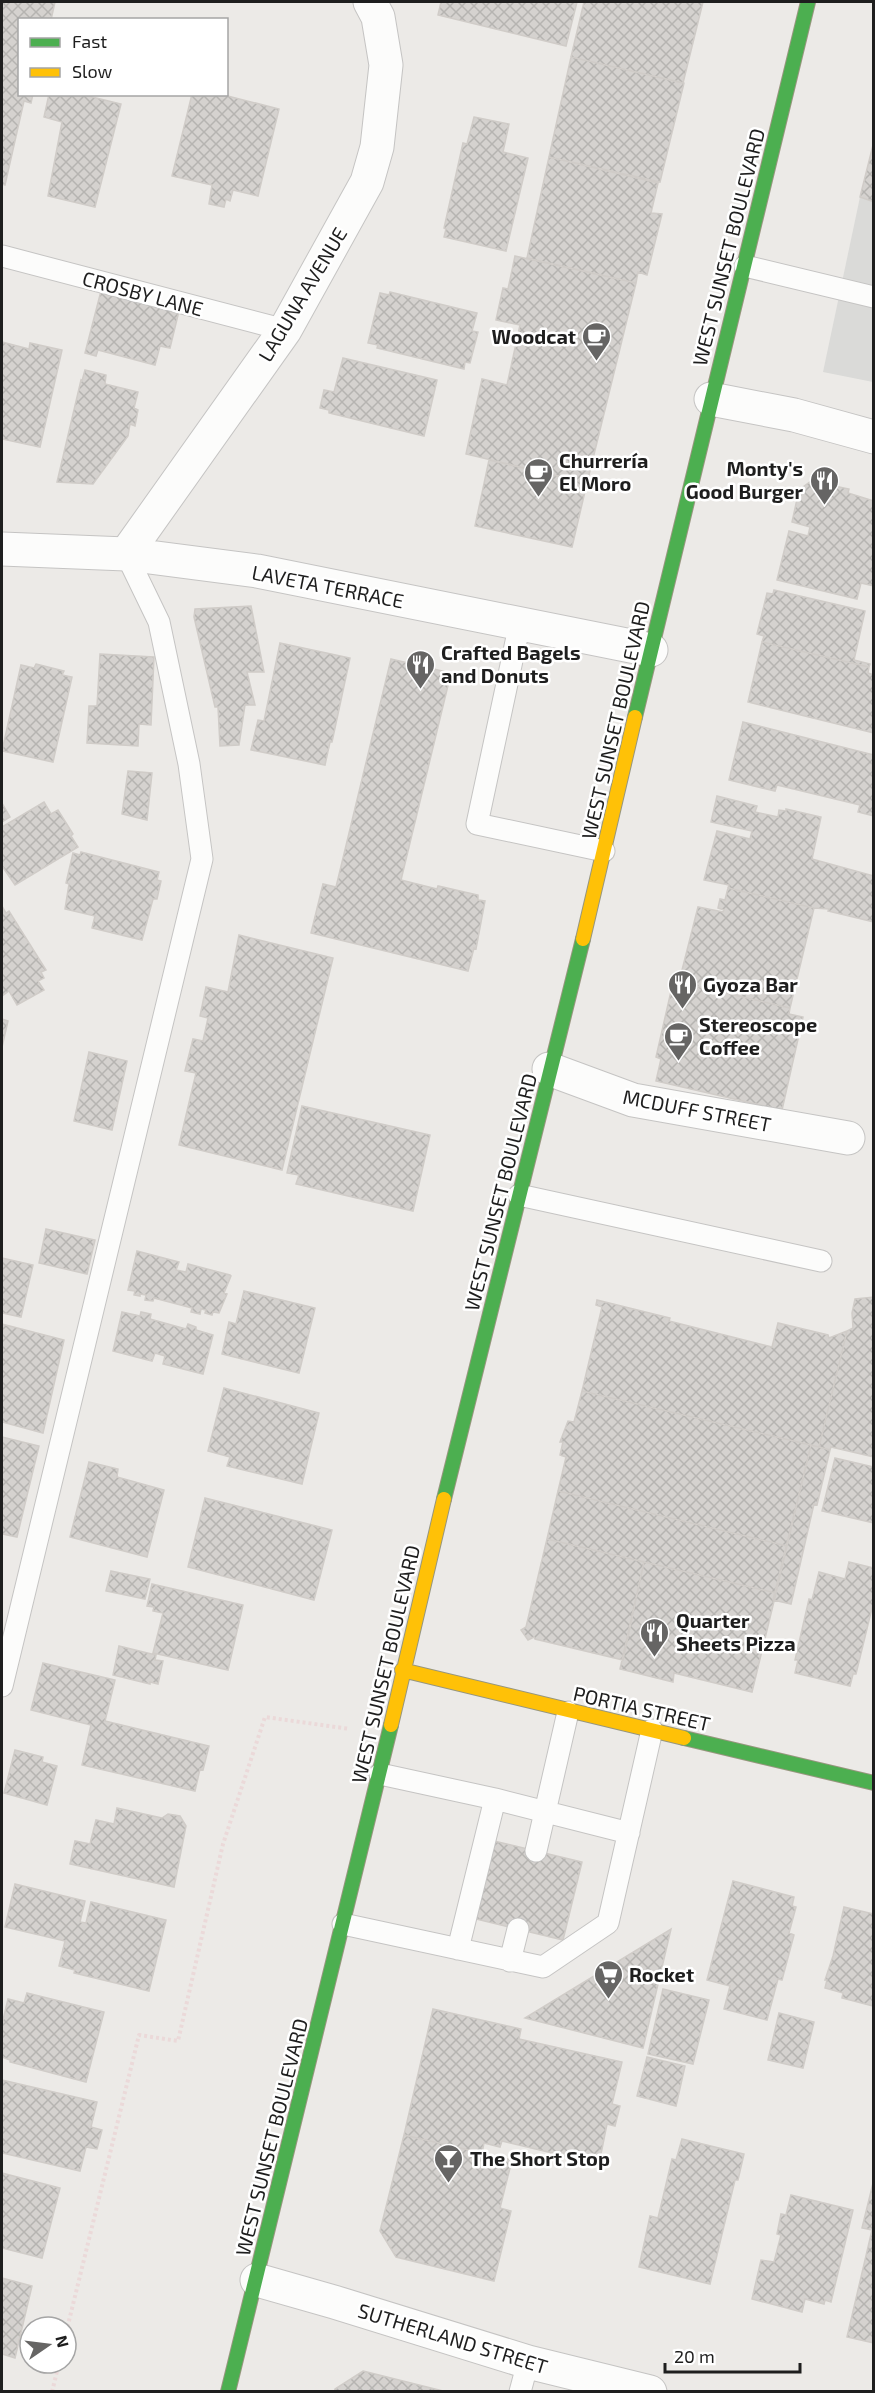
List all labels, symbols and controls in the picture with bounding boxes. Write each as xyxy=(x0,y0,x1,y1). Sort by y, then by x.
legend xyxy=(18,18,228,96)
text: Fast xyxy=(72,30,107,52)
text: Slow xyxy=(72,60,113,82)
street label: WEST SUNSET BOULEVARD xyxy=(687,126,769,368)
street label: LAGUNA AVENUE xyxy=(252,223,352,365)
street label: CROSBY LANE xyxy=(80,265,206,321)
cafe icon: Woodcat xyxy=(581,320,613,362)
place label: Woodcat xyxy=(491,324,576,348)
place label: Churrería El Moro xyxy=(559,448,648,495)
cafe icon: Churrería El Moro xyxy=(522,456,554,498)
place label: Monty's Good Burger xyxy=(686,456,803,503)
restaurant icon: Monty's Good Burger xyxy=(808,464,840,506)
street label: LAVETA TERRACE xyxy=(250,559,406,613)
street label: WEST SUNSET BOULEVARD xyxy=(576,599,654,841)
place label: Crafted Bagels and Donuts xyxy=(441,640,581,687)
restaurant icon: Crafted Bagels and Donuts xyxy=(404,648,436,690)
restaurant icon: Gyoza Bar xyxy=(666,968,698,1010)
place label: Gyoza Bar xyxy=(703,972,798,997)
place label: Stereoscope Coffee xyxy=(699,1012,817,1059)
cafe icon: Stereoscope Coffee xyxy=(662,1020,694,1062)
street label: WEST SUNSET BOULEVARD xyxy=(459,1071,541,1313)
street label: MCDUFF STREET xyxy=(621,1084,773,1136)
street label: WEST SUNSET BOULEVARD xyxy=(346,1543,424,1785)
place label: Quarter Sheets Pizza xyxy=(676,1608,796,1655)
restaurant icon: Quarter Sheets Pizza xyxy=(639,1616,671,1658)
street label: PORTIA STREET xyxy=(571,1681,713,1736)
supermarket icon: Rocket xyxy=(592,1958,624,2000)
place label: Rocket xyxy=(629,1962,694,1986)
street label: WEST SUNSET BOULEVARD xyxy=(230,2016,312,2258)
bar icon: The Short Stop xyxy=(433,2142,465,2184)
place label: The Short Stop xyxy=(470,2146,610,2170)
street label: SUTHERLAND STREET xyxy=(355,2298,551,2378)
north arrow xyxy=(18,2315,78,2375)
text: N xyxy=(52,2333,74,2349)
scale bar xyxy=(665,2336,800,2374)
text: 20 m xyxy=(674,2345,715,2367)

